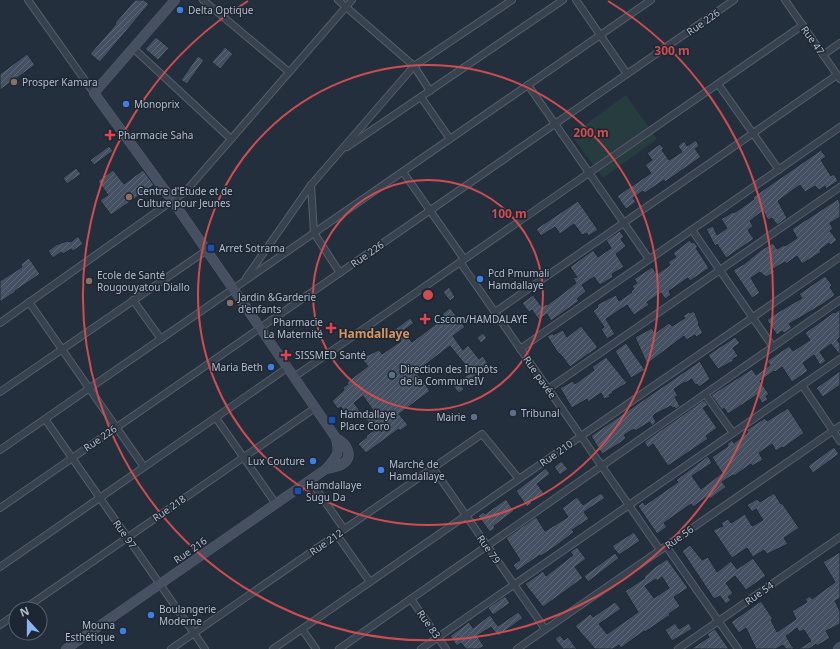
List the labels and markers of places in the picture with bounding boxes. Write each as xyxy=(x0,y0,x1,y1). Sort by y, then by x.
place label: Delta Optique xyxy=(188,3,254,17)
marker: Delta Optique xyxy=(175,5,185,15)
place label: Prosper Kamara xyxy=(22,75,98,89)
marker: Prosper Kamara xyxy=(9,77,19,87)
place label: Monoprix xyxy=(134,97,180,111)
marker: Monoprix xyxy=(121,99,131,109)
place label: Pharmacie Saha xyxy=(118,128,193,142)
marker: Pharmacie Saha xyxy=(105,130,115,140)
place label: Centre d'Etude et de Culture pour Jeunes xyxy=(137,184,233,210)
marker: Centre d'Etude et de Culture pour Jeunes xyxy=(124,192,134,202)
place label: Arret Sotrama xyxy=(219,241,285,255)
marker: Arret Sotrama xyxy=(206,243,216,253)
place label: Pcd Pmumali Hamdallaye xyxy=(488,266,549,292)
place label: Ecole de Santé Rougouyatou Diallo xyxy=(97,268,190,294)
marker: Pcd Pmumali Hamdallaye xyxy=(475,274,485,284)
marker: Ecole de Santé Rougouyatou Diallo xyxy=(84,276,94,286)
centre of rings xyxy=(421,288,435,302)
place label: Jardin &Garderie d'enfants xyxy=(237,290,316,316)
marker: Jardin &Garderie d'enfants xyxy=(225,298,235,308)
place label: Cscom/HAMDALAYE xyxy=(434,312,528,326)
marker: Cscom/HAMDALAYE xyxy=(419,313,431,325)
place label: Pharmacie La Maternité xyxy=(263,315,323,341)
marker: Pharmacie La Maternité xyxy=(326,323,336,333)
place label: SISSMED Santé xyxy=(295,348,366,362)
marker: SISSMED Santé xyxy=(280,349,292,361)
place label: Maria Beth xyxy=(211,360,263,374)
marker: Maria Beth xyxy=(266,362,276,372)
place label: Direction des Impôts de la CommuneIV xyxy=(400,362,498,388)
marker: Direction des Impôts de la CommuneIV xyxy=(387,370,397,380)
place label: Tribunal xyxy=(521,406,559,420)
place label: Hamdallaye Place Coro xyxy=(340,407,396,433)
marker: Tribunal xyxy=(508,408,518,418)
place label: Mairie xyxy=(436,410,466,424)
marker: Mairie xyxy=(469,412,479,422)
marker: Hamdallaye Place Coro xyxy=(327,415,337,425)
place label: Lux Couture xyxy=(248,454,305,468)
marker: Lux Couture xyxy=(308,456,318,466)
place label: Marché de Hamdallaye xyxy=(389,457,445,483)
marker: Marché de Hamdallaye xyxy=(376,465,386,475)
place label: Hamdallaye Sugu Da xyxy=(306,478,362,504)
marker: Hamdallaye Sugu Da xyxy=(293,486,303,496)
place label: Boulangerie Moderne xyxy=(159,602,217,628)
marker: Boulangerie Moderne xyxy=(146,610,156,620)
place label: Mouna Esthétique xyxy=(65,618,115,644)
marker: Mouna Esthétique xyxy=(118,626,128,636)

